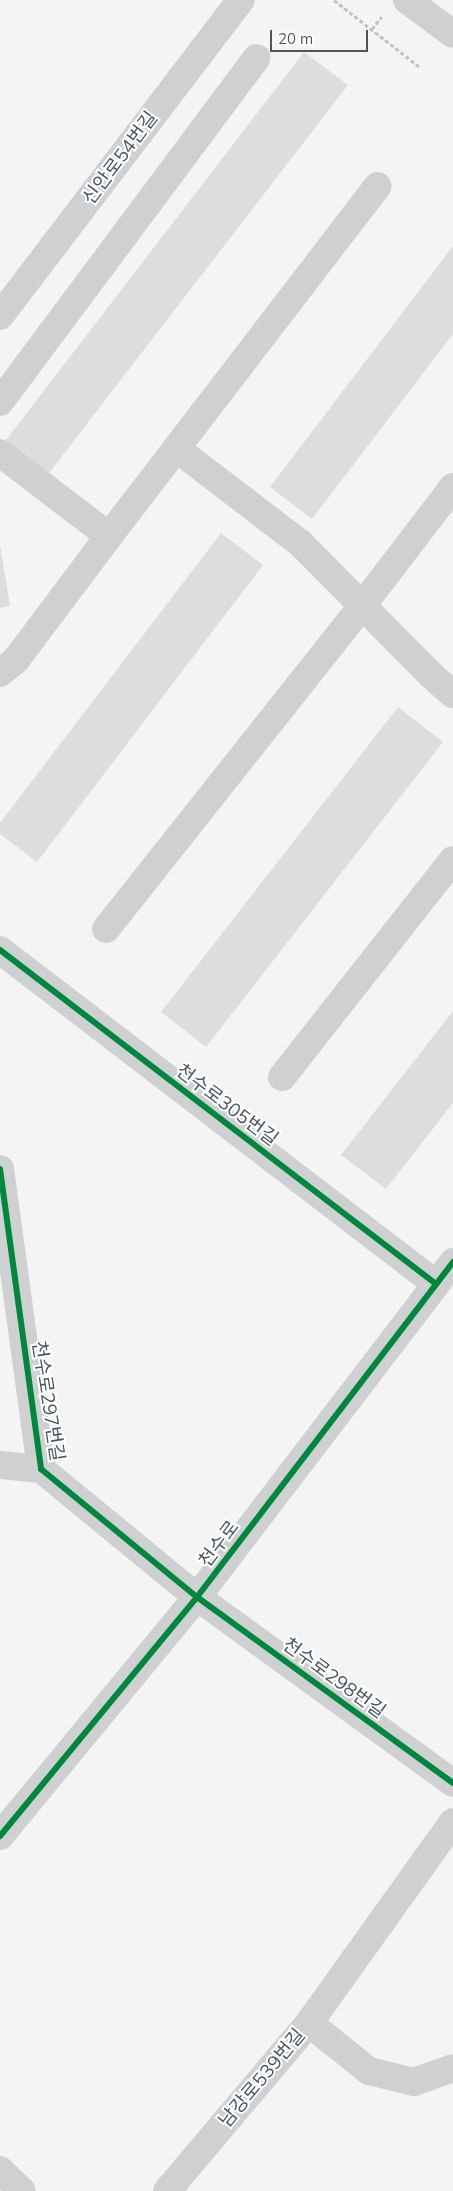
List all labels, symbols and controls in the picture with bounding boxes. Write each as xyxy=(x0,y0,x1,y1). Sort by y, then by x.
scale bar xyxy=(273,20,370,52)
text: 20 m xyxy=(278,29,313,48)
street label: 신안로54번길 xyxy=(78,107,162,209)
street label: 천수로305번길 xyxy=(172,1059,282,1151)
street label: 천수로297번길 xyxy=(27,1339,69,1463)
street label: 천수로 xyxy=(194,1516,244,1572)
street label: 천수로298번길 xyxy=(278,1633,390,1723)
street label: 남강로539번길 xyxy=(214,2024,310,2132)

